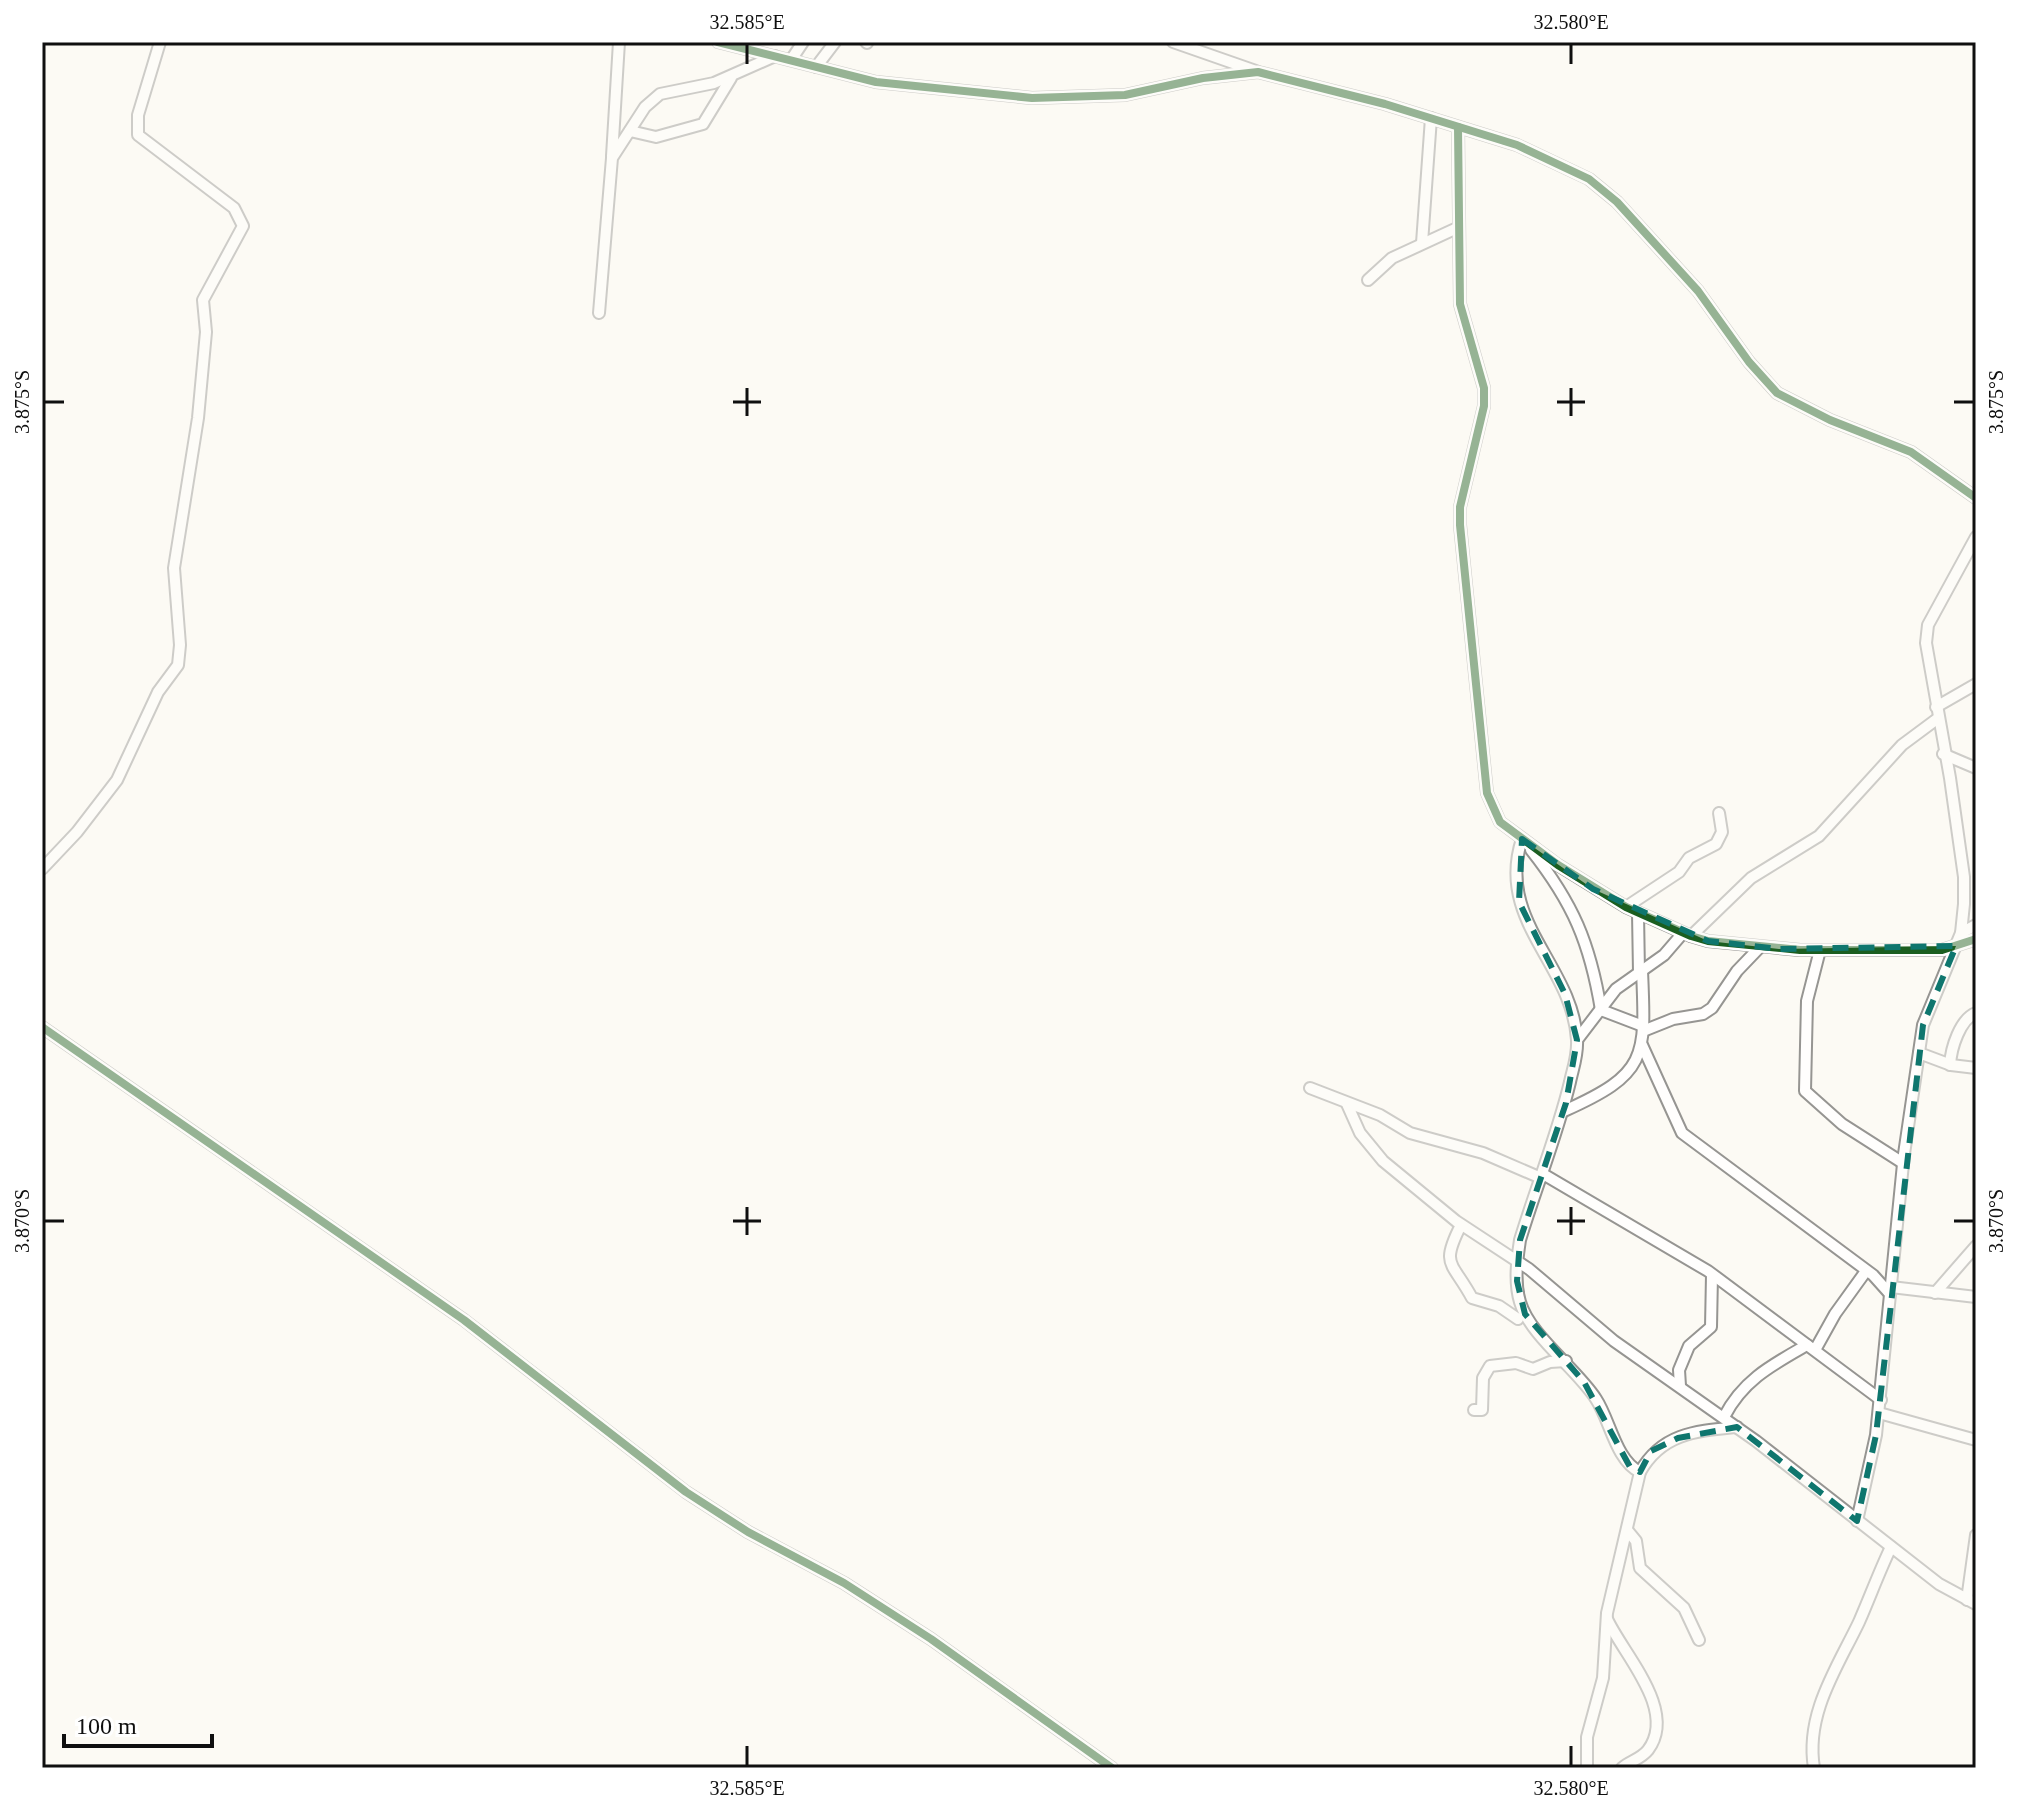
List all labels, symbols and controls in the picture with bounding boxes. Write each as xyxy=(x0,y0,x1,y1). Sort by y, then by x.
text: 32.585°E xyxy=(709,11,785,33)
text: 32.580°E xyxy=(1533,11,1609,33)
text: 3.875°S xyxy=(11,370,33,434)
text: 3.875°S xyxy=(1985,370,2007,434)
text: 3.870°S xyxy=(11,1189,33,1253)
text: 3.870°S xyxy=(1985,1189,2007,1253)
scale bar xyxy=(64,1698,212,1748)
text: 100 m xyxy=(76,1713,137,1739)
text: 32.585°E xyxy=(709,1777,785,1799)
text: 32.580°E xyxy=(1533,1777,1609,1799)

